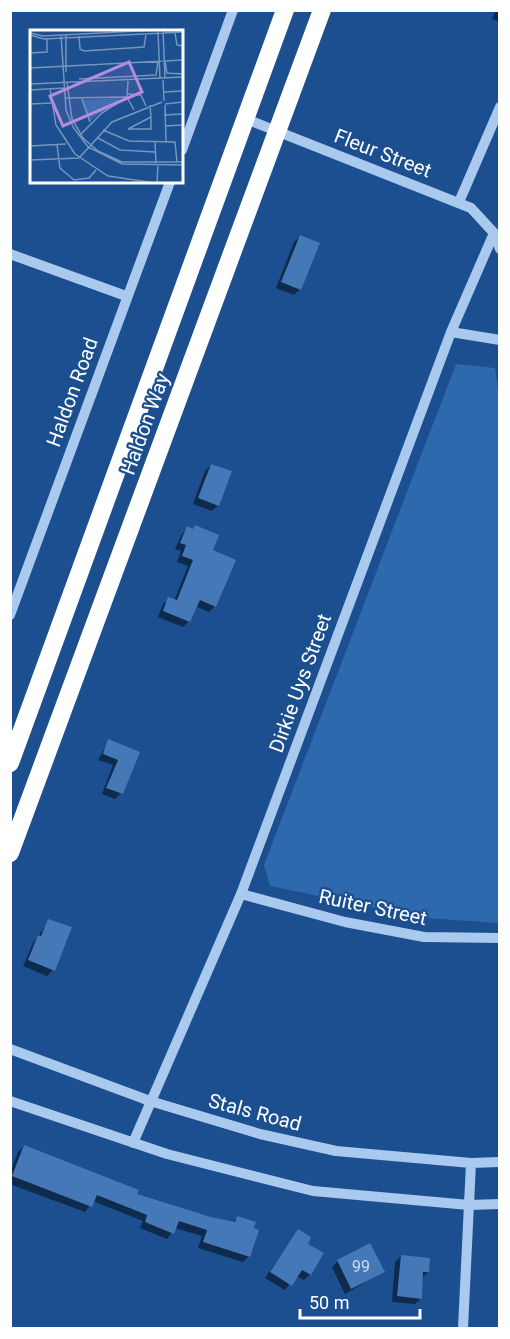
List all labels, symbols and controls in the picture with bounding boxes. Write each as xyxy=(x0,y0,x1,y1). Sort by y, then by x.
inset map xyxy=(30,30,183,183)
street label: Fleur Street xyxy=(331,124,435,182)
street label: Haldon Road xyxy=(41,334,103,450)
street label: Haldon Way xyxy=(116,369,175,478)
street label: Dirkie Uys Street xyxy=(264,610,336,756)
street label: Ruiter Street xyxy=(317,884,429,930)
street label: Stals Road xyxy=(206,1088,304,1136)
house number: 99 xyxy=(352,1257,370,1276)
scale bar xyxy=(300,1282,420,1320)
text: 50 m xyxy=(309,1292,349,1313)

